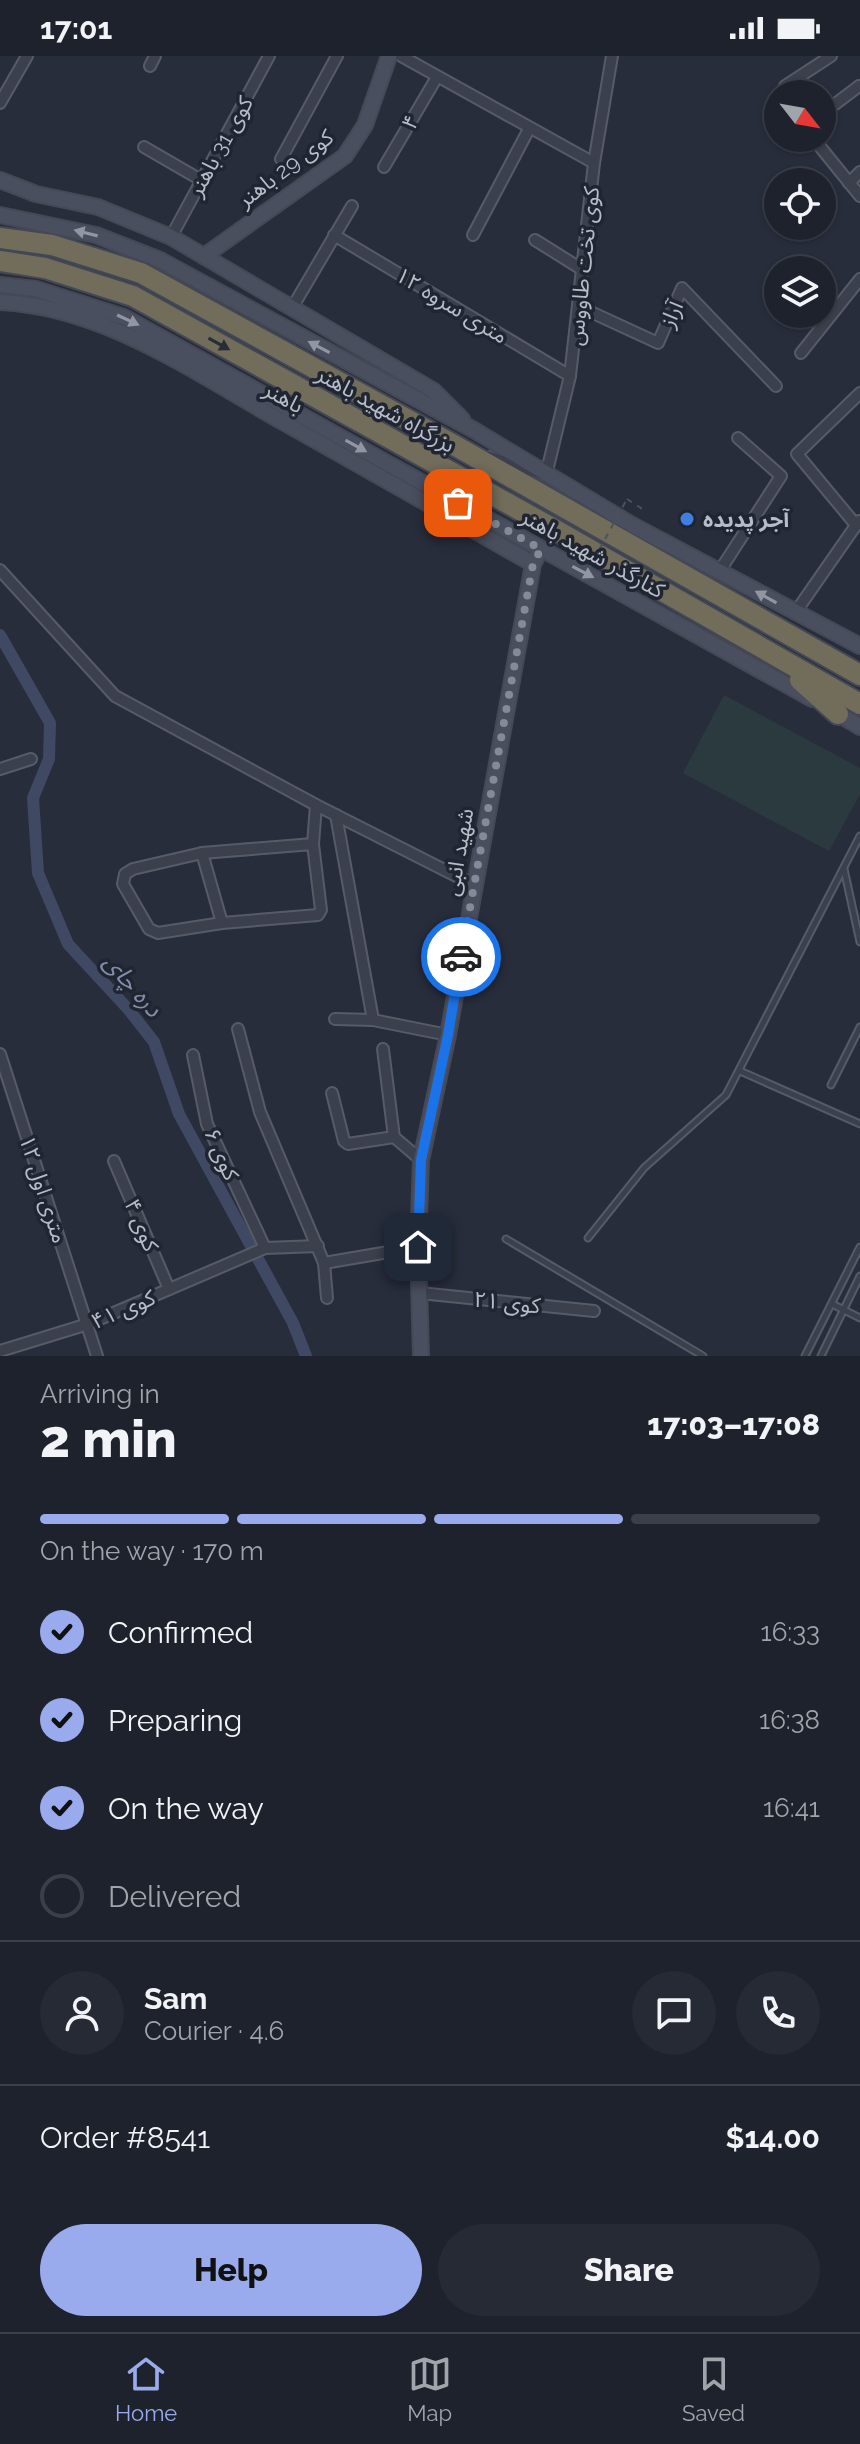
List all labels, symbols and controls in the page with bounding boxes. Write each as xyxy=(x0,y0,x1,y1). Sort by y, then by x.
text: 17:01 xyxy=(40,11,112,46)
north arrow xyxy=(764,80,836,152)
map controls xyxy=(764,80,836,328)
street label: کوی 31 باهنر xyxy=(182,91,258,201)
street label: ۴ xyxy=(396,110,424,134)
street label: کوی 29 باهنر xyxy=(231,123,339,213)
button: locate xyxy=(764,168,836,240)
street label: کوی تخت طاووس xyxy=(562,184,604,347)
one-way arrow xyxy=(74,227,99,239)
button: layers xyxy=(764,256,836,328)
street label: ۱۲ متری سروه xyxy=(391,261,513,349)
street label: آراز xyxy=(653,295,690,332)
one-way arrow xyxy=(117,313,140,327)
one-way arrow xyxy=(207,337,230,350)
one-way arrow xyxy=(308,340,331,353)
street label: بزرگراه شهید باهنر xyxy=(311,360,460,459)
street label: باهنر xyxy=(259,375,308,418)
one-way arrow xyxy=(345,439,367,453)
pin xyxy=(424,469,492,537)
icon: bag xyxy=(436,481,480,525)
street label: کنارگذر شهید باهنر xyxy=(515,502,670,604)
place label: آجر پدیده xyxy=(703,506,790,534)
marker: آجر پدیده xyxy=(678,510,696,528)
one-way arrow xyxy=(572,565,594,579)
one-way arrow xyxy=(755,590,777,604)
street label: شهید انبی xyxy=(437,806,479,898)
courier xyxy=(421,917,501,997)
icon: car xyxy=(439,935,483,979)
water label: دره چای xyxy=(96,947,169,1024)
street label: کوی ۶ xyxy=(199,1124,245,1185)
street label: ۱۲ متری اول xyxy=(14,1132,74,1246)
street label: کوی ۴ xyxy=(119,1195,165,1256)
pin xyxy=(384,1213,452,1281)
icon: home xyxy=(396,1225,440,1269)
street label: کوی ۴۱ xyxy=(87,1284,160,1334)
street label: کوی ۲۱ xyxy=(472,1286,543,1319)
text: Arriving in xyxy=(40,1379,160,1409)
text: 17:03–17:08 xyxy=(647,1407,820,1442)
text: 2 min xyxy=(40,1408,177,1469)
text: On the way · 170 m xyxy=(40,1536,264,1566)
icon: check xyxy=(40,1610,84,1654)
text: Confirmed xyxy=(108,1615,253,1650)
text: 16:33 xyxy=(761,1617,820,1647)
icon: check xyxy=(40,1698,84,1742)
text: Preparing xyxy=(108,1703,242,1738)
text: 16:38 xyxy=(759,1705,820,1735)
icon: check xyxy=(40,1786,84,1830)
text: On the way xyxy=(108,1791,264,1826)
text: 16:41 xyxy=(763,1793,820,1823)
text: Delivered xyxy=(108,1879,241,1914)
button: person xyxy=(40,1971,124,2055)
button: chat xyxy=(632,1971,716,2055)
button: phone xyxy=(736,1971,820,2055)
text: Sam xyxy=(144,1981,207,2016)
text: Courier · 4.6 xyxy=(144,2016,284,2046)
text: Order #8541 xyxy=(40,2120,210,2155)
text: $14.00 xyxy=(725,2120,820,2155)
button: Help xyxy=(40,2224,422,2316)
button: Share xyxy=(438,2224,820,2316)
tab: Home xyxy=(115,2352,177,2426)
tab: Map xyxy=(407,2352,452,2426)
tab: Saved xyxy=(682,2352,745,2426)

